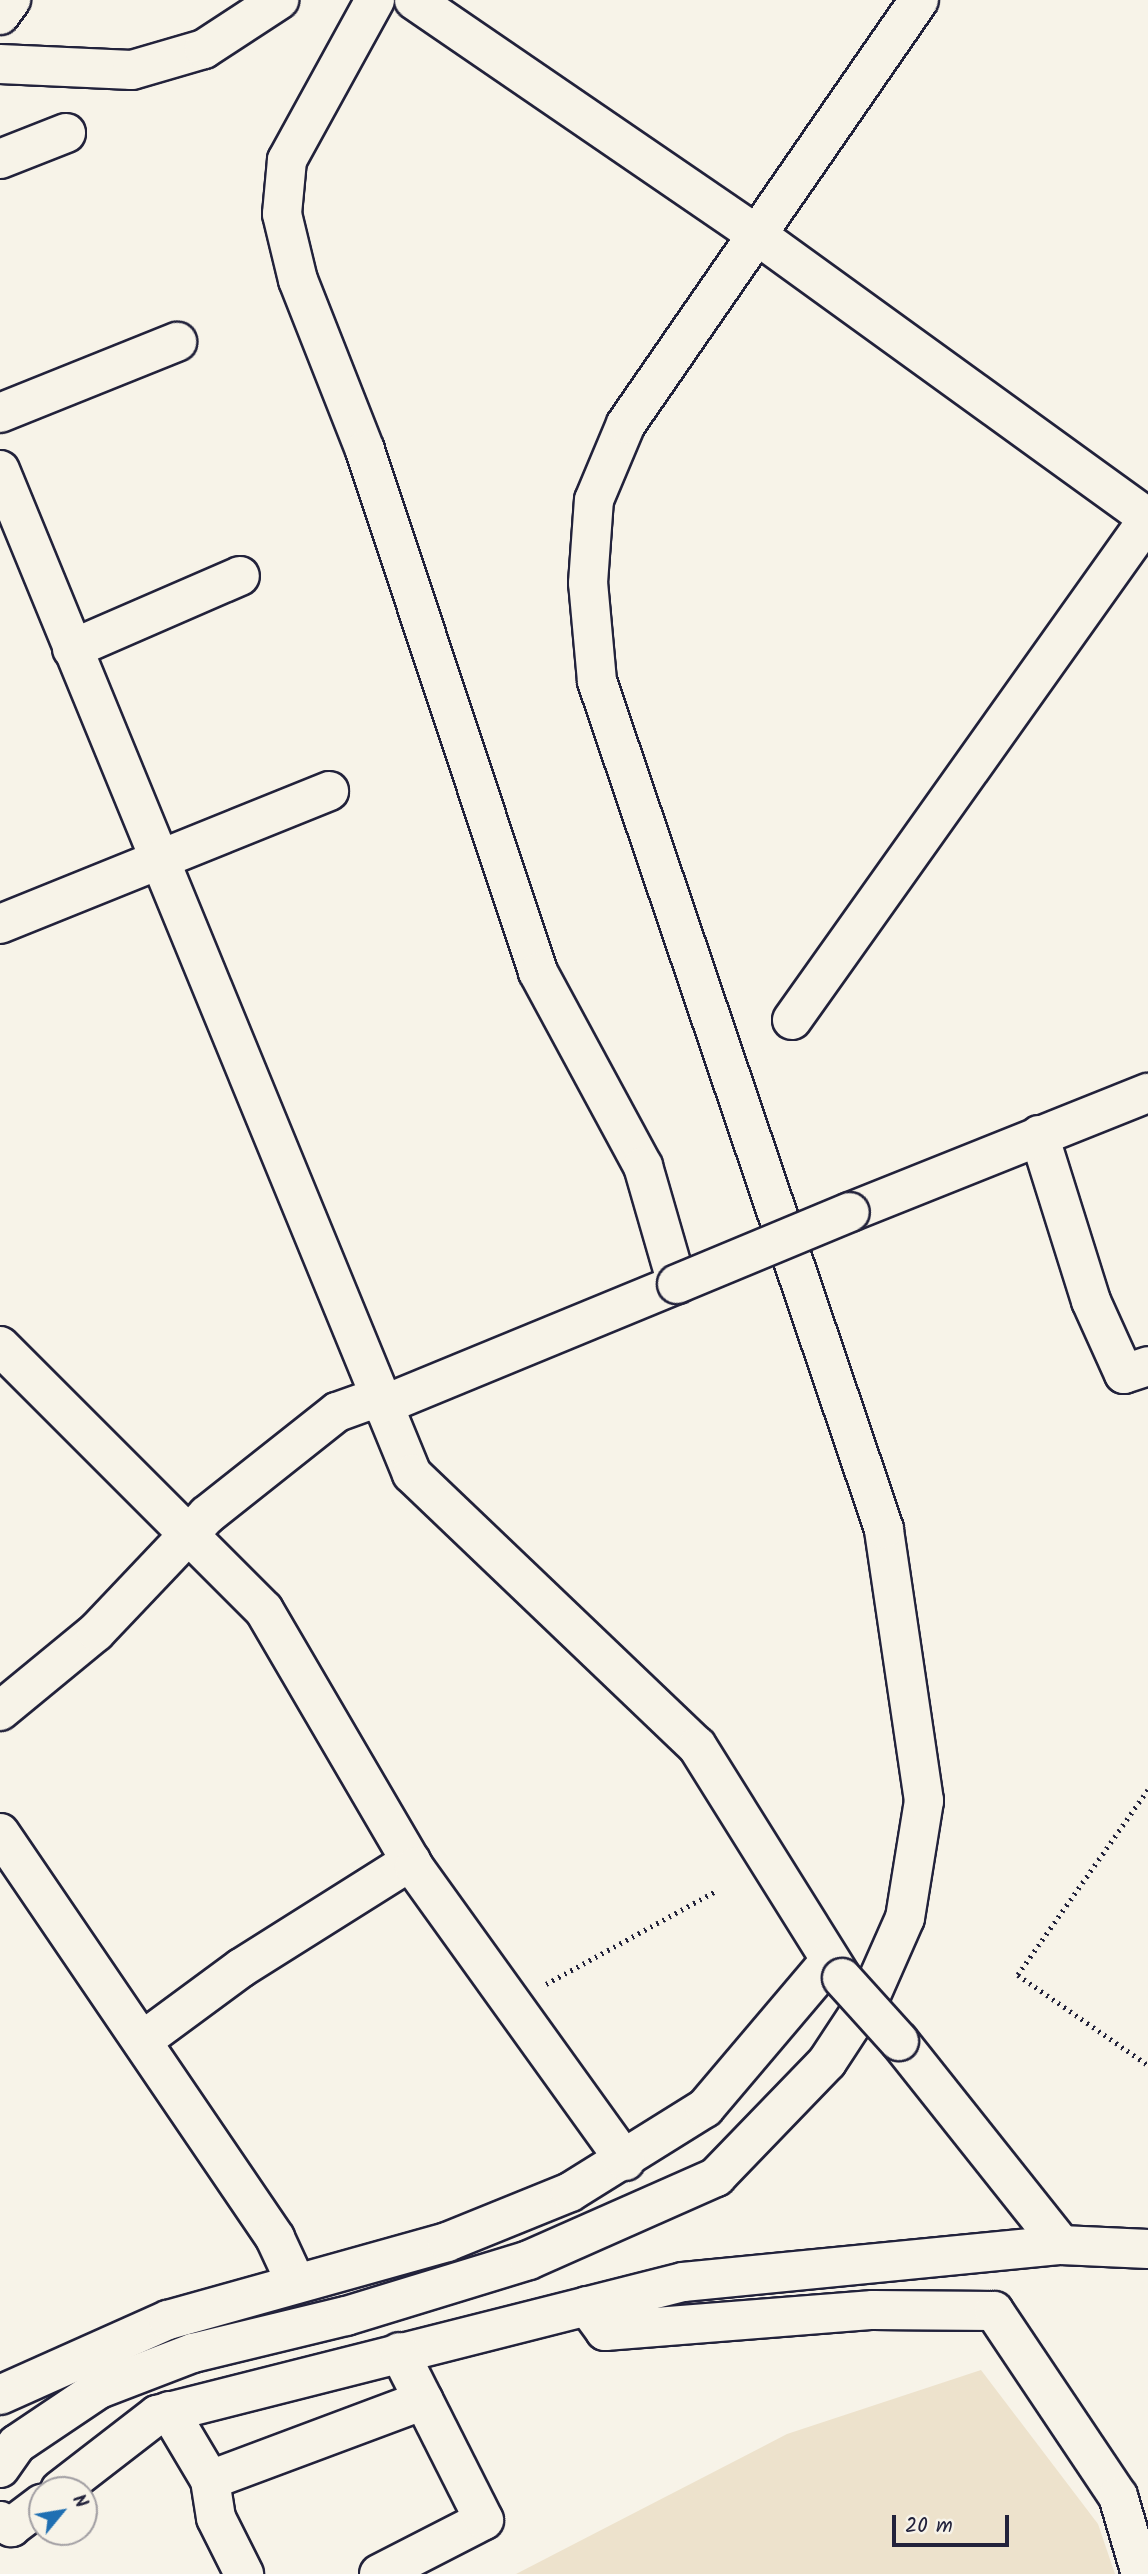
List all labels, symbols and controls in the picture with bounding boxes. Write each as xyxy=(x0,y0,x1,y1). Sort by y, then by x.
north arrow xyxy=(28,2476,98,2546)
text: N xyxy=(63,2489,95,2514)
scale bar xyxy=(896,2500,1013,2544)
text: 20 m xyxy=(905,2510,953,2543)

